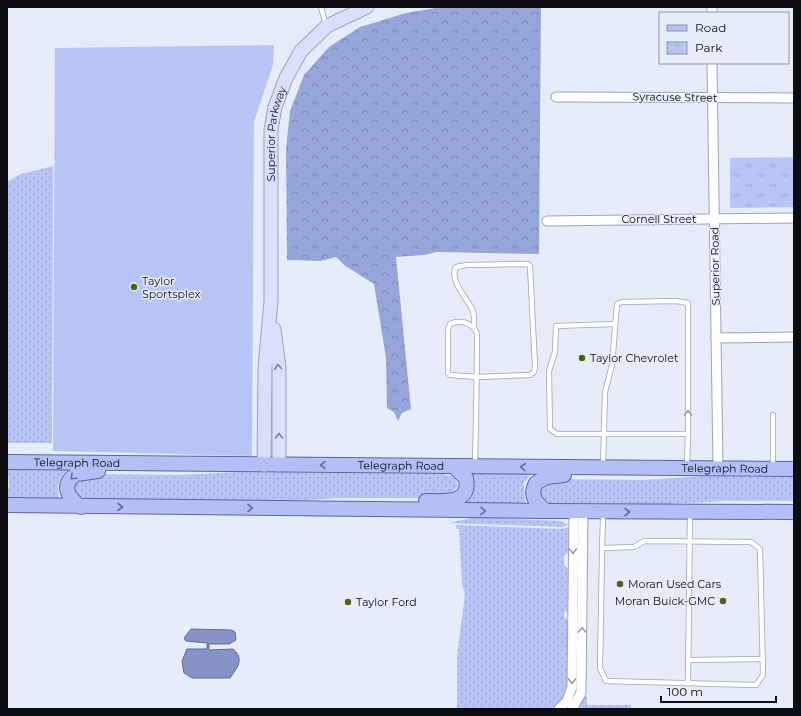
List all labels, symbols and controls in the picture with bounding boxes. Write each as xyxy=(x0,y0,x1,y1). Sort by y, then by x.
legend xyxy=(659,12,789,64)
text: Road xyxy=(695,20,726,35)
text: Park xyxy=(695,40,723,55)
street label: Superior Parkway xyxy=(264,84,289,181)
street label: Syracuse Street xyxy=(632,89,718,105)
street label: Cornell Street xyxy=(622,212,697,226)
street label: Superior Road xyxy=(707,227,723,305)
place label: Taylor Sportsplex xyxy=(142,274,200,301)
marker: Taylor Sportsplex xyxy=(129,282,139,292)
place label: Taylor Chevrolet xyxy=(590,351,679,365)
marker: Taylor Chevrolet xyxy=(577,353,587,363)
one-way arrow xyxy=(274,364,283,370)
one-way arrow xyxy=(684,410,692,416)
one-way arrow xyxy=(275,433,283,439)
street label: Telegraph Road xyxy=(34,455,120,470)
street label: Telegraph Road xyxy=(358,458,444,473)
one-way arrow xyxy=(320,461,326,469)
street label: Telegraph Road xyxy=(682,461,768,476)
one-way arrow xyxy=(520,463,526,471)
one-way arrow xyxy=(70,473,78,480)
one-way arrow xyxy=(117,503,123,511)
one-way arrow xyxy=(247,504,253,512)
one-way arrow xyxy=(480,507,486,515)
one-way arrow xyxy=(624,508,630,516)
one-way arrow xyxy=(569,548,577,554)
place label: Moran Used Cars xyxy=(628,577,722,591)
marker: Moran Used Cars xyxy=(615,579,625,589)
place label: Moran Buick-GMC xyxy=(615,594,715,608)
place label: Taylor Ford xyxy=(356,595,417,609)
marker: Moran Buick-GMC xyxy=(718,596,728,606)
marker: Taylor Ford xyxy=(343,597,353,607)
one-way arrow xyxy=(578,627,586,633)
one-way arrow xyxy=(568,678,577,684)
scale bar xyxy=(661,678,776,704)
text: 100 m xyxy=(667,684,703,699)

